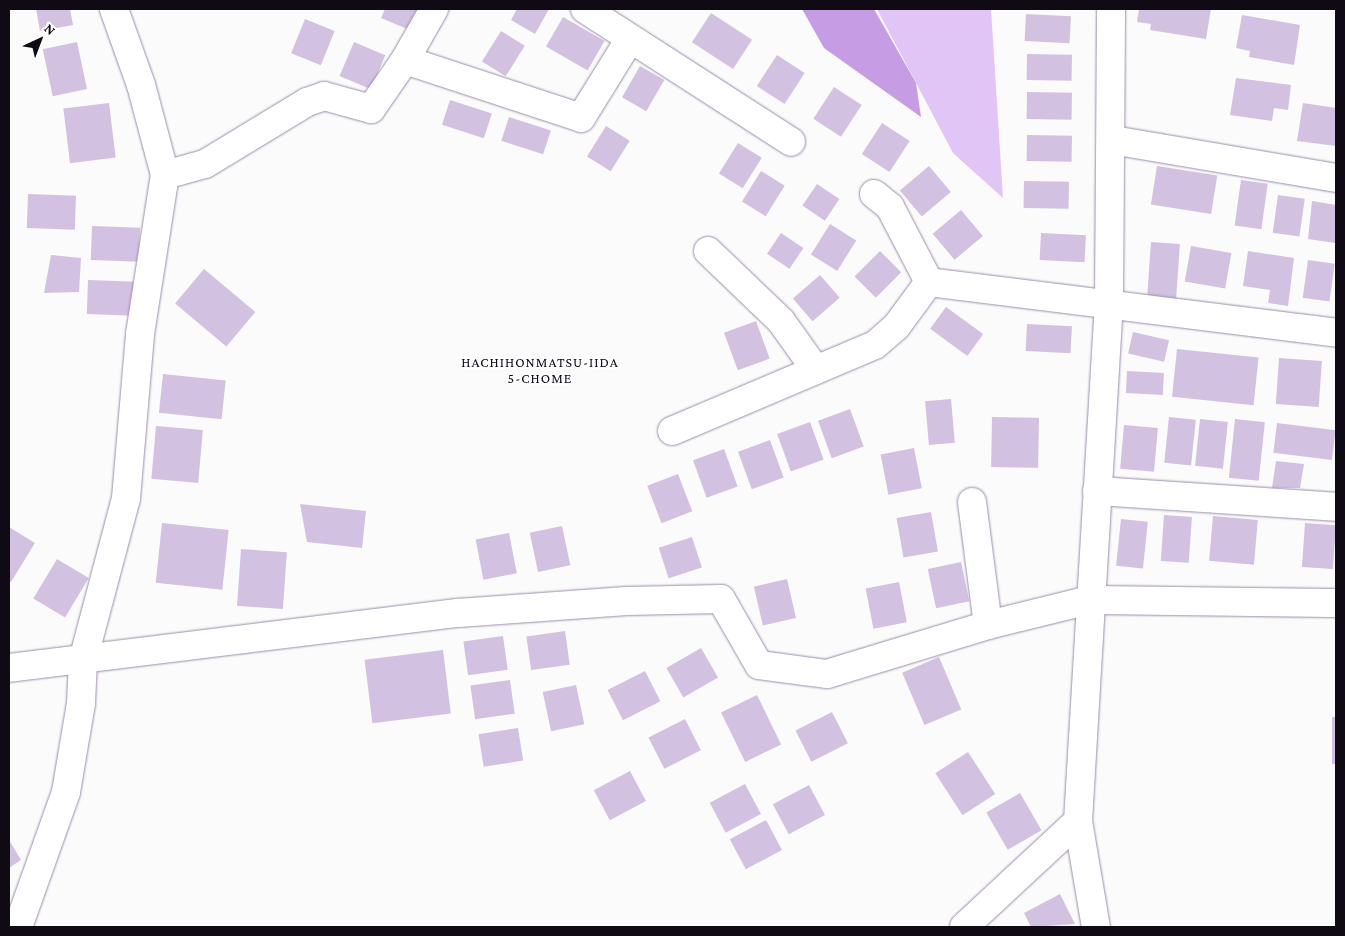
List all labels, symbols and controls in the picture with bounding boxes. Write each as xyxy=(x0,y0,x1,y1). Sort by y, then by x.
north arrow xyxy=(15,15,65,65)
text: N xyxy=(41,20,59,38)
district label: HACHIHONMATSU-IIDA 5-CHOME xyxy=(459,354,621,387)

